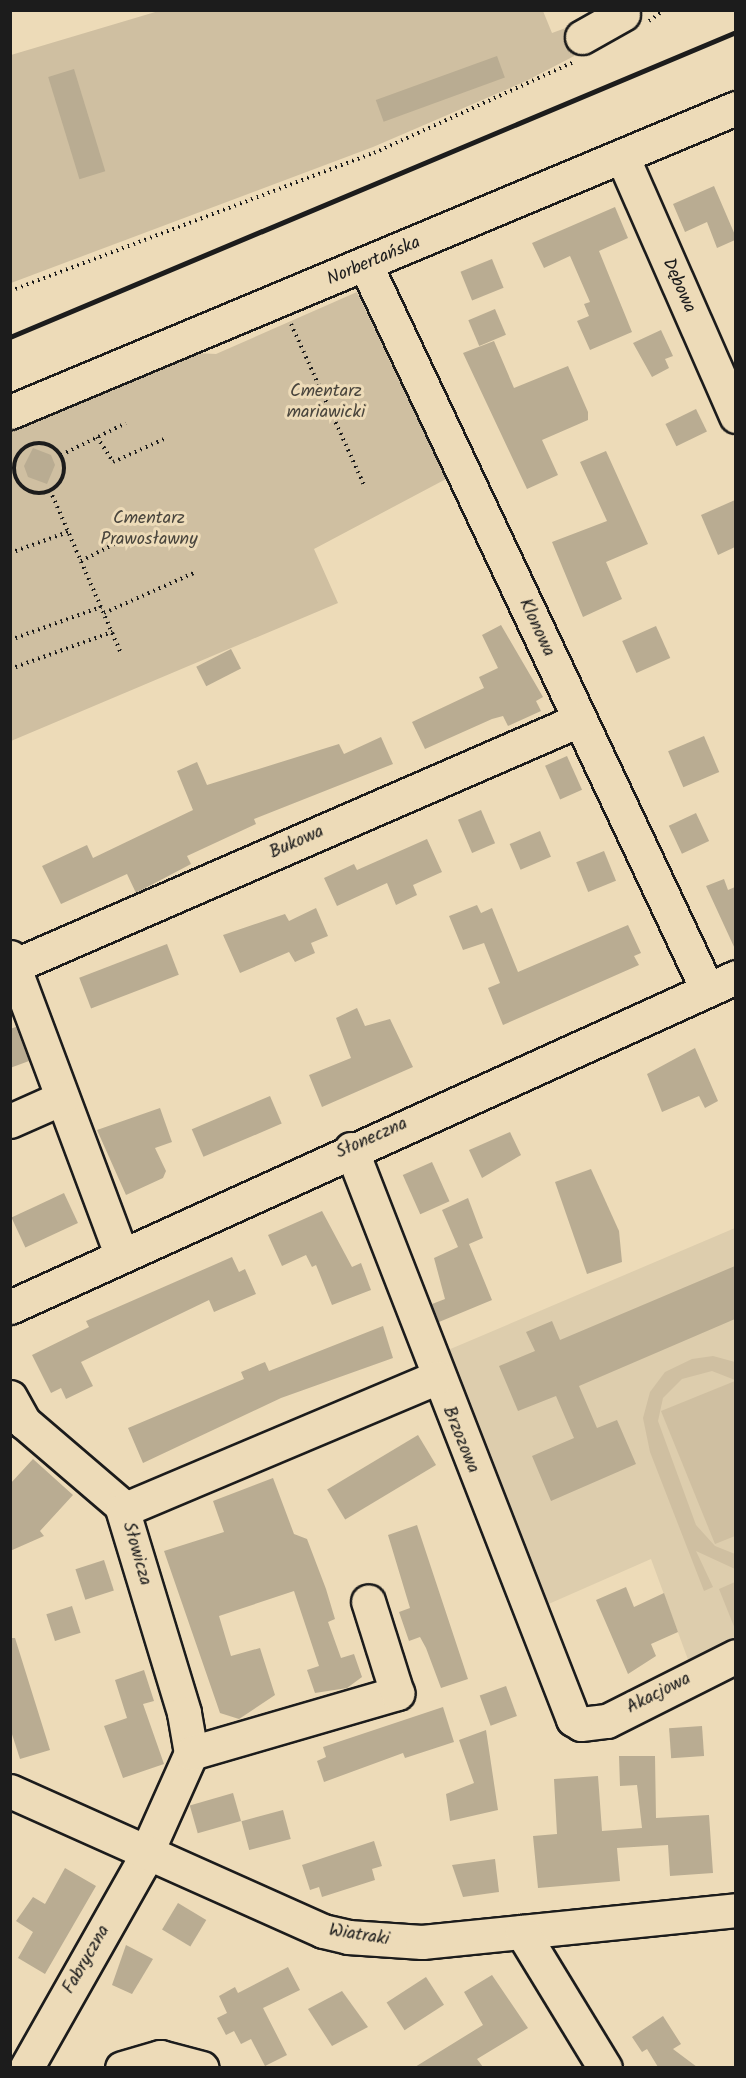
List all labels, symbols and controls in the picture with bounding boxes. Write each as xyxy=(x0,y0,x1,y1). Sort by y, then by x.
street label: Norbertańska xyxy=(324,233,424,291)
street label: Dębowa xyxy=(656,255,700,317)
park label: Cmentarz mariawicki xyxy=(287,382,365,424)
park label: Cmentarz Prawosławny xyxy=(100,509,198,552)
street label: Klonowa xyxy=(513,596,559,660)
street label: Bukowa xyxy=(266,821,328,865)
street label: Słoneczna xyxy=(333,1114,411,1164)
street label: Brzozowa xyxy=(437,1403,483,1477)
street label: Słowicza xyxy=(117,1520,155,1588)
street label: Akacjowa xyxy=(623,1669,695,1719)
street label: Wiatraki xyxy=(327,1921,391,1951)
street label: Fabryczna xyxy=(59,1922,115,1998)

